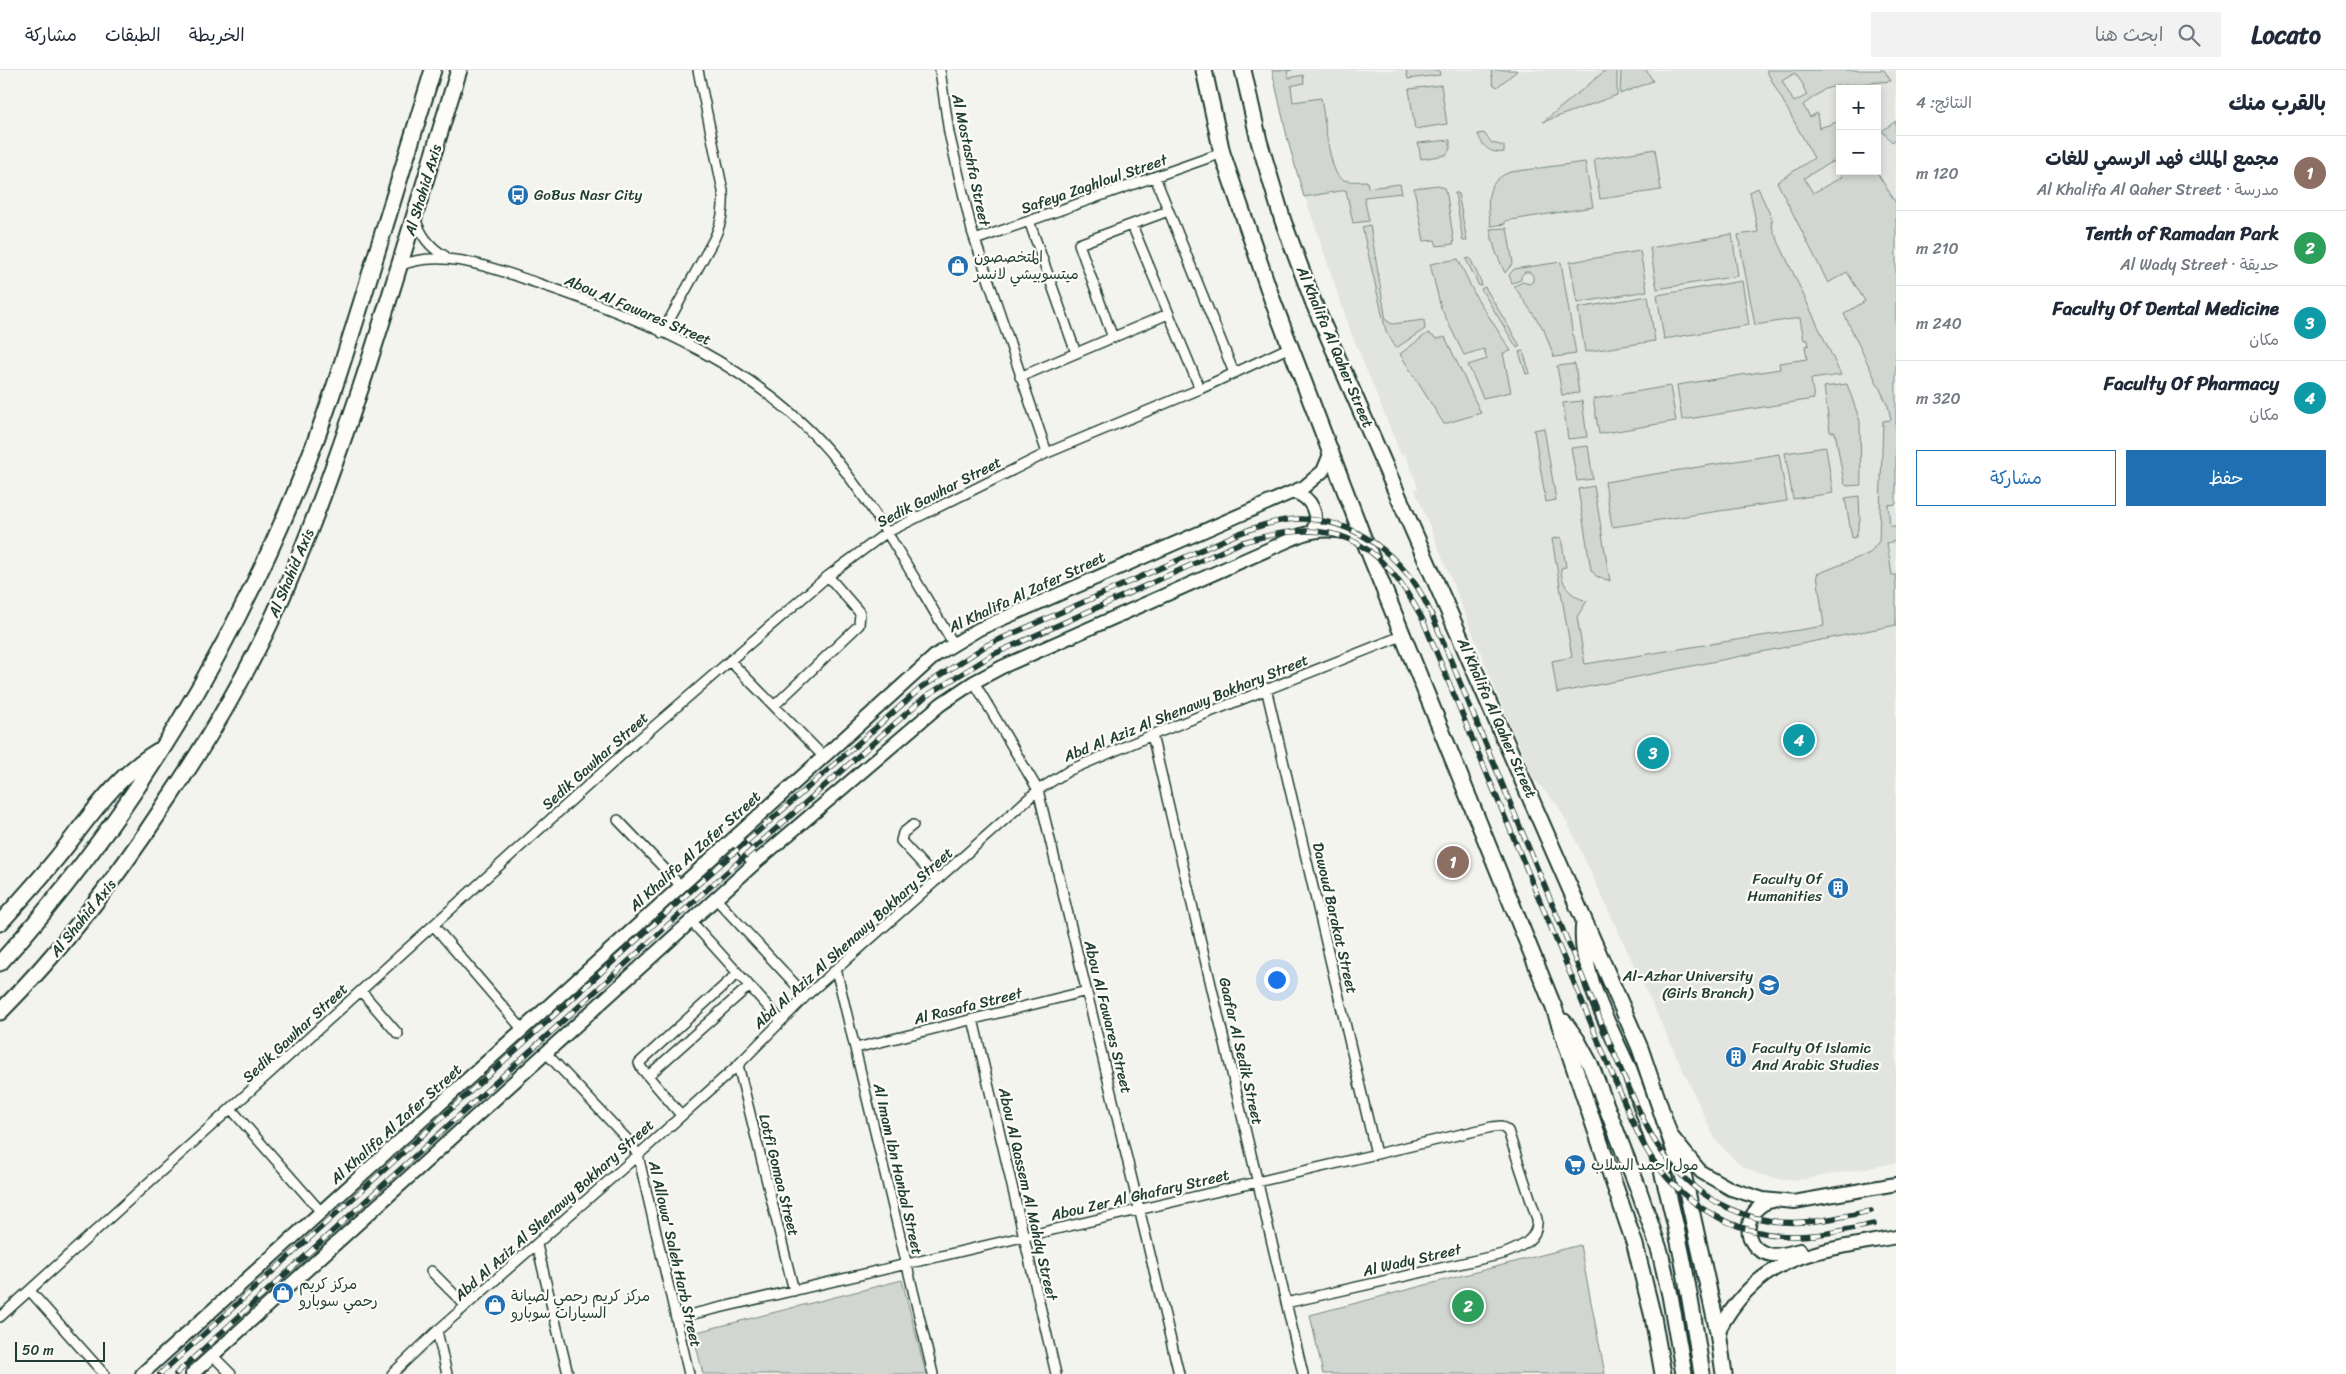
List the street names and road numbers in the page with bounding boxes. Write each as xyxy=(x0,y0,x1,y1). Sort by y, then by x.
street label: Al Mostashfa Street xyxy=(944,90,998,229)
street label: Al Shahid Axis xyxy=(396,140,449,240)
street label: Safeya Zaghloul Street xyxy=(1017,146,1172,221)
street label: Al Khalifa Al Qaher Street xyxy=(1289,261,1381,432)
street label: Abou Al Fawares Street xyxy=(560,267,716,353)
street label: Sedik Gawhar Street xyxy=(872,449,1006,535)
street label: Al Shahid Axis xyxy=(260,524,322,622)
street label: Al Khalifa Al Zafer Street xyxy=(943,544,1110,640)
street label: Al Khalifa Al Qaher Street xyxy=(1449,633,1544,803)
street label: Abd Al Aziz Al Shenawy Bokhary Street xyxy=(1059,647,1313,770)
street label: Sedik Gawhar Street xyxy=(535,705,655,816)
street label: Al Khalifa Al Zafer Street xyxy=(622,784,767,918)
street label: Abd Al Aziz Al Shenawy Bokhary Street xyxy=(746,840,959,1036)
street label: Dawoud Barakat Street xyxy=(1305,840,1365,997)
street label: Al Shahid Axis xyxy=(43,872,123,964)
street label: Abou Al Fawares Street xyxy=(1076,937,1140,1097)
street label: Gaafar Al Sedik Street xyxy=(1211,975,1271,1128)
street label: Sedik Gawhar Street xyxy=(236,977,354,1089)
street label: Al Rasafa Street xyxy=(910,980,1026,1032)
street label: Al Khalifa Al Zafer Street xyxy=(323,1057,468,1191)
street label: Al Imam Ibn Hanbal Street xyxy=(865,1080,930,1258)
street label: Abou Al Qassem Al Mahdy Street xyxy=(991,1084,1065,1304)
street label: Lotfi Gomaa Street xyxy=(751,1111,807,1239)
street label: Abd Al Aziz Al Shenawy Bokhary Street xyxy=(447,1112,660,1308)
street label: Al Allowa' Saleh Harb Street xyxy=(641,1157,709,1350)
street label: Abou Zer Al Ghafary Street xyxy=(1047,1162,1232,1228)
street label: Al Wady Street xyxy=(1359,1236,1465,1284)

